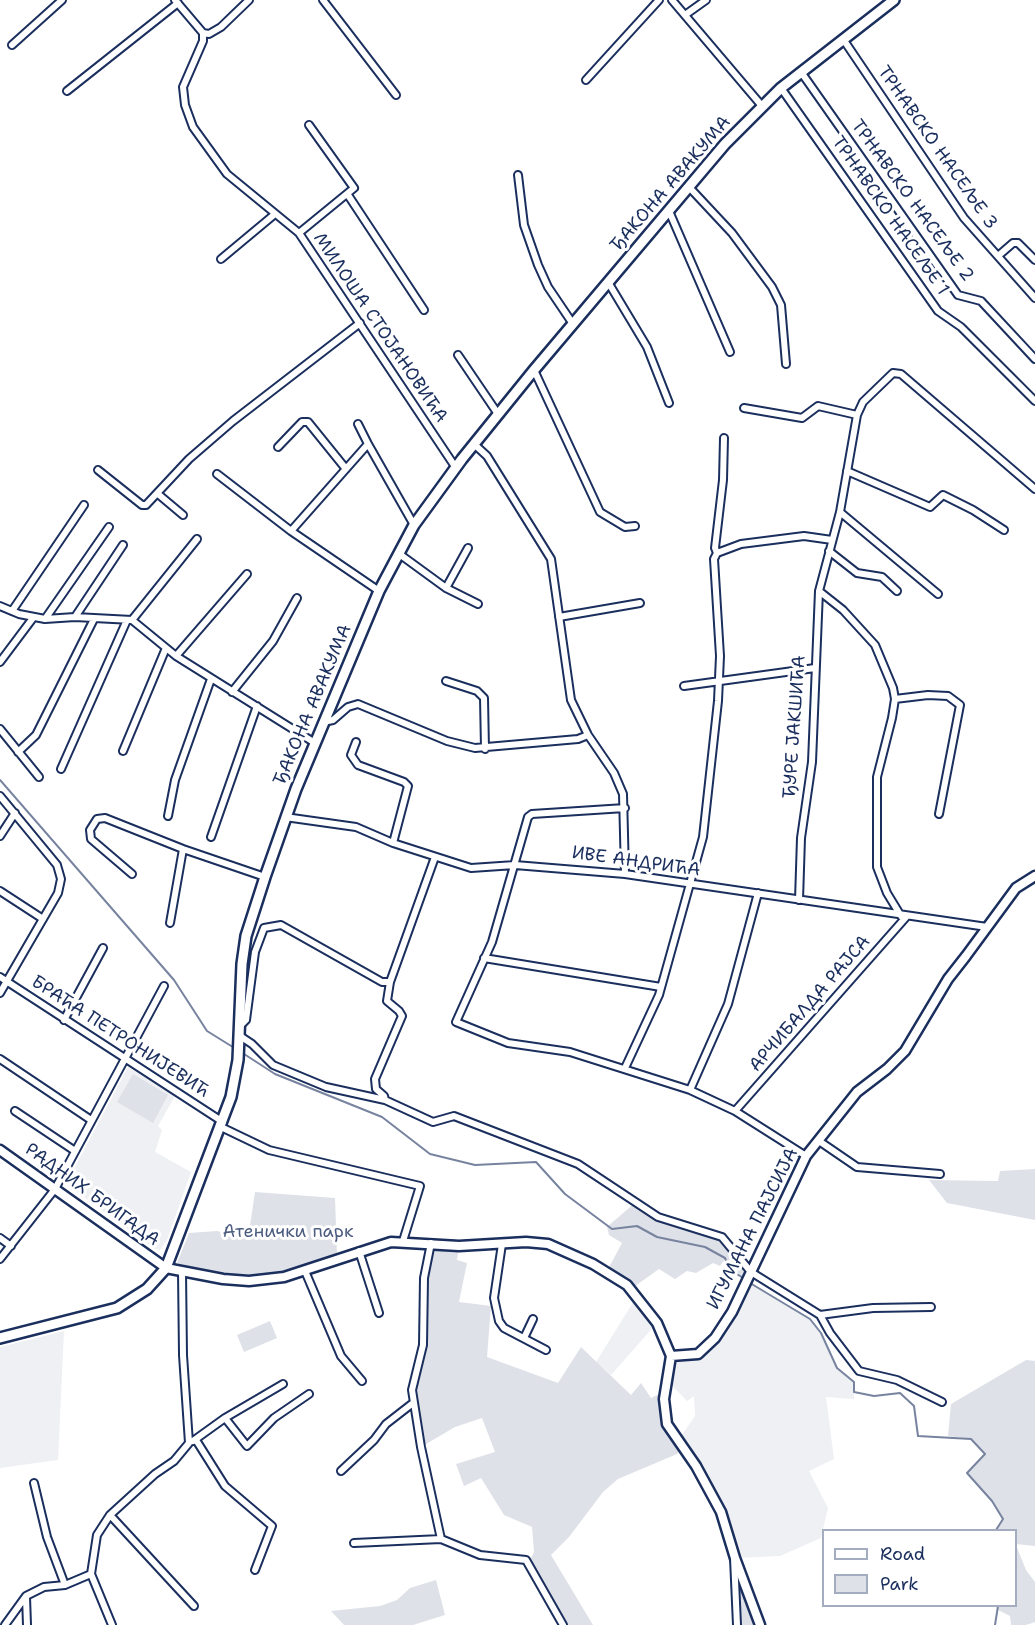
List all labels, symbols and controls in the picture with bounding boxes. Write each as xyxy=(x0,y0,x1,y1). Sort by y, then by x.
street label: ТРНАВСКО НАСЕЉЕ 3 xyxy=(872,62,1002,234)
street label: ЂАКОНА АВАКУМА xyxy=(606,112,736,256)
street label: ТРНАВСКО НАСЕЉЕ 2 xyxy=(846,116,978,286)
street label: ТРНАВСКО НАСЕЉЕ 1 xyxy=(827,132,953,300)
street label: МИЛОША СТОЈАНОВИЋА xyxy=(308,229,452,427)
street label: ЂАКОНА АВАКУМА xyxy=(269,621,357,789)
street label: ЂУРЕ ЈАКШИЋА xyxy=(779,655,811,799)
street label: ИВЕ АНДРИЋА xyxy=(570,842,702,882)
street label: АРЧИБАЛДА РАЈСА xyxy=(745,931,875,1077)
street label: БРАЋА ПЕТРОНИЈЕВИЋ xyxy=(27,971,213,1103)
street label: РАДНИХ БРИГАДА xyxy=(20,1139,164,1251)
street label: ИГУМАНА ПАЈСИЈА xyxy=(703,1145,803,1313)
park label: Атенички парк xyxy=(223,1221,353,1243)
legend xyxy=(822,1529,1017,1607)
text: Road xyxy=(880,1542,925,1566)
text: Park xyxy=(880,1572,919,1596)

